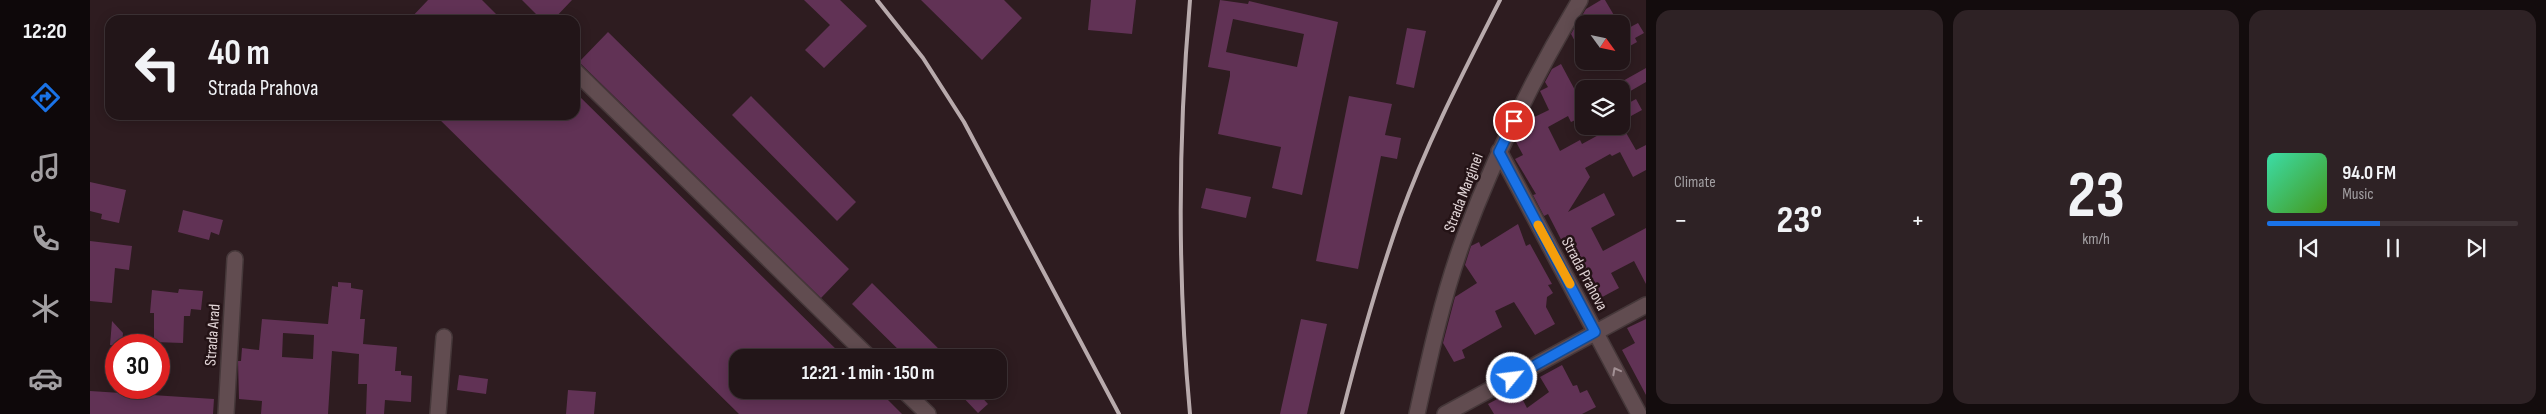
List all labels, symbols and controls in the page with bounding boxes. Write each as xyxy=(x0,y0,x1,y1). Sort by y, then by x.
north arrow xyxy=(1575,15,1630,70)
map controls xyxy=(1575,15,1630,135)
text: 12:20 xyxy=(23,18,67,45)
text: 40 m xyxy=(208,32,270,75)
icon: left xyxy=(125,35,190,100)
text: Strada Prahova xyxy=(208,75,318,102)
icon: directions xyxy=(28,80,63,115)
button: layers xyxy=(1575,80,1630,135)
pin xyxy=(1493,100,1535,142)
icon: arrive xyxy=(1500,107,1528,135)
icon: music xyxy=(28,150,63,185)
street label: Strada Marginei xyxy=(1440,151,1488,235)
text: 23 xyxy=(2067,158,2125,236)
text: 94.0 FM xyxy=(2342,162,2396,185)
text: Climate xyxy=(1674,173,1716,192)
text: Music xyxy=(2342,185,2374,204)
text: 23° xyxy=(1777,198,1822,243)
text: − xyxy=(1674,204,1688,237)
text: + xyxy=(1911,204,1925,237)
icon: phone xyxy=(28,221,63,256)
text: km/h xyxy=(2082,230,2110,249)
street label: Strada Prahova xyxy=(1557,234,1611,314)
icon: previous xyxy=(2295,234,2323,262)
icon: pause xyxy=(2379,234,2407,262)
icon: next xyxy=(2462,234,2490,262)
icon: climate xyxy=(28,291,63,326)
street label: Strada Arad xyxy=(201,303,225,367)
speed limit sign: 30 xyxy=(105,334,170,399)
position arrow xyxy=(1485,351,1537,403)
icon: car xyxy=(28,361,63,396)
text: 12:21 · 1 min · 150 m xyxy=(802,362,934,385)
one-way arrow xyxy=(1612,367,1622,376)

